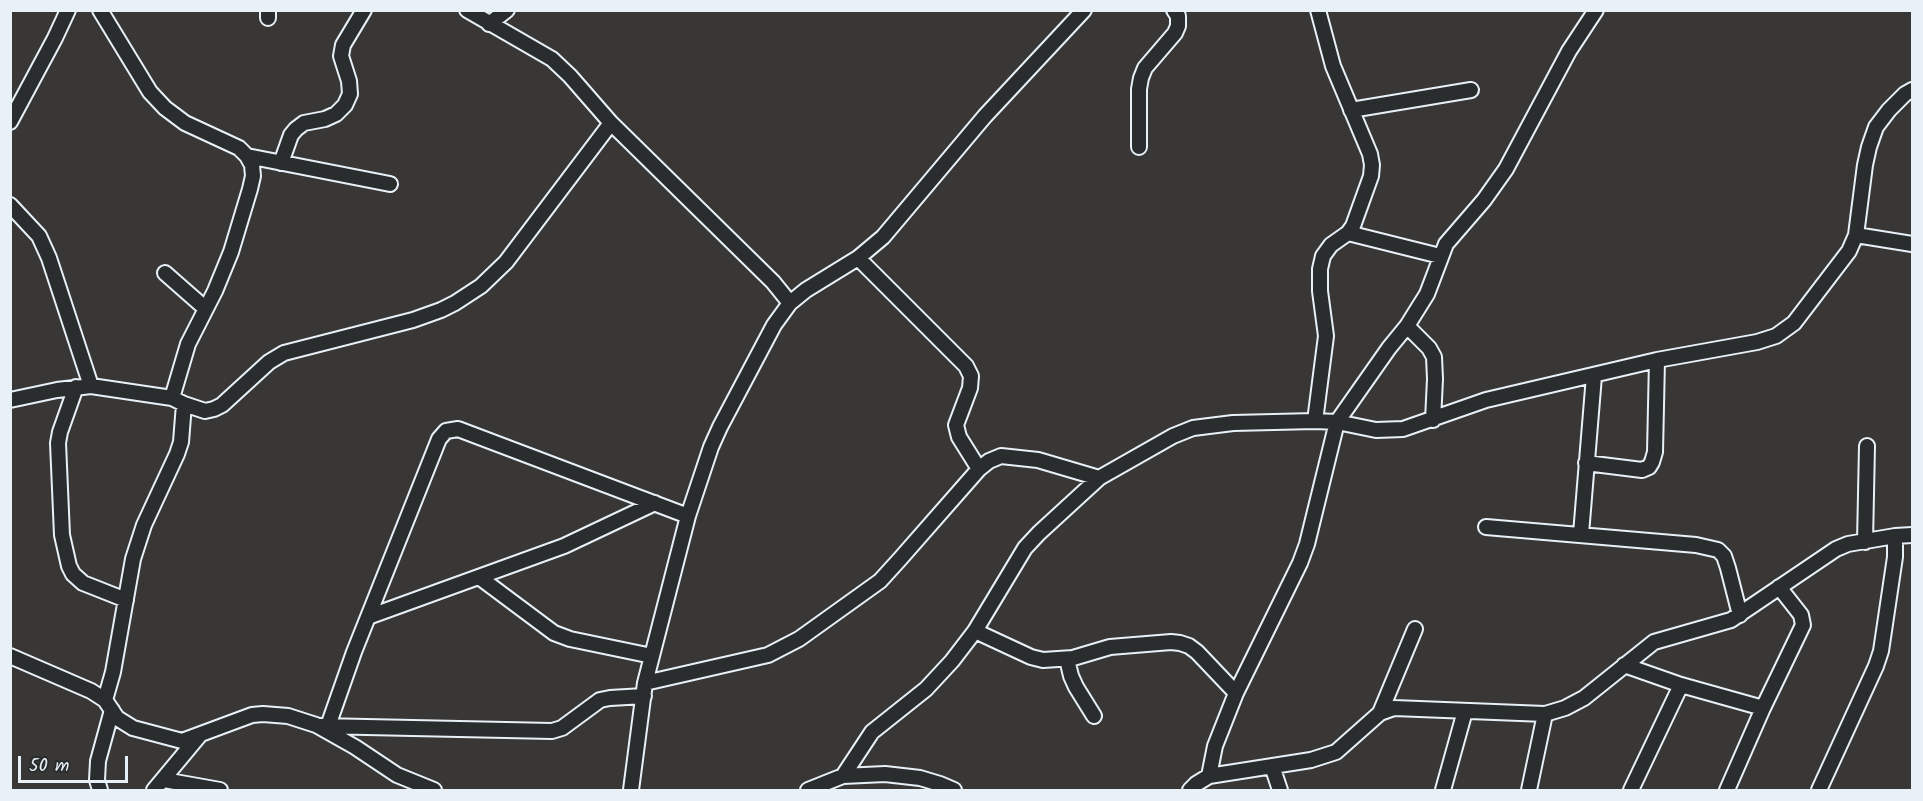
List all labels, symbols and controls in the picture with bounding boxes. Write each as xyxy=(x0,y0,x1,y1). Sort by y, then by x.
scale bar xyxy=(21,744,130,782)
text: 50 m xyxy=(29,752,69,781)

